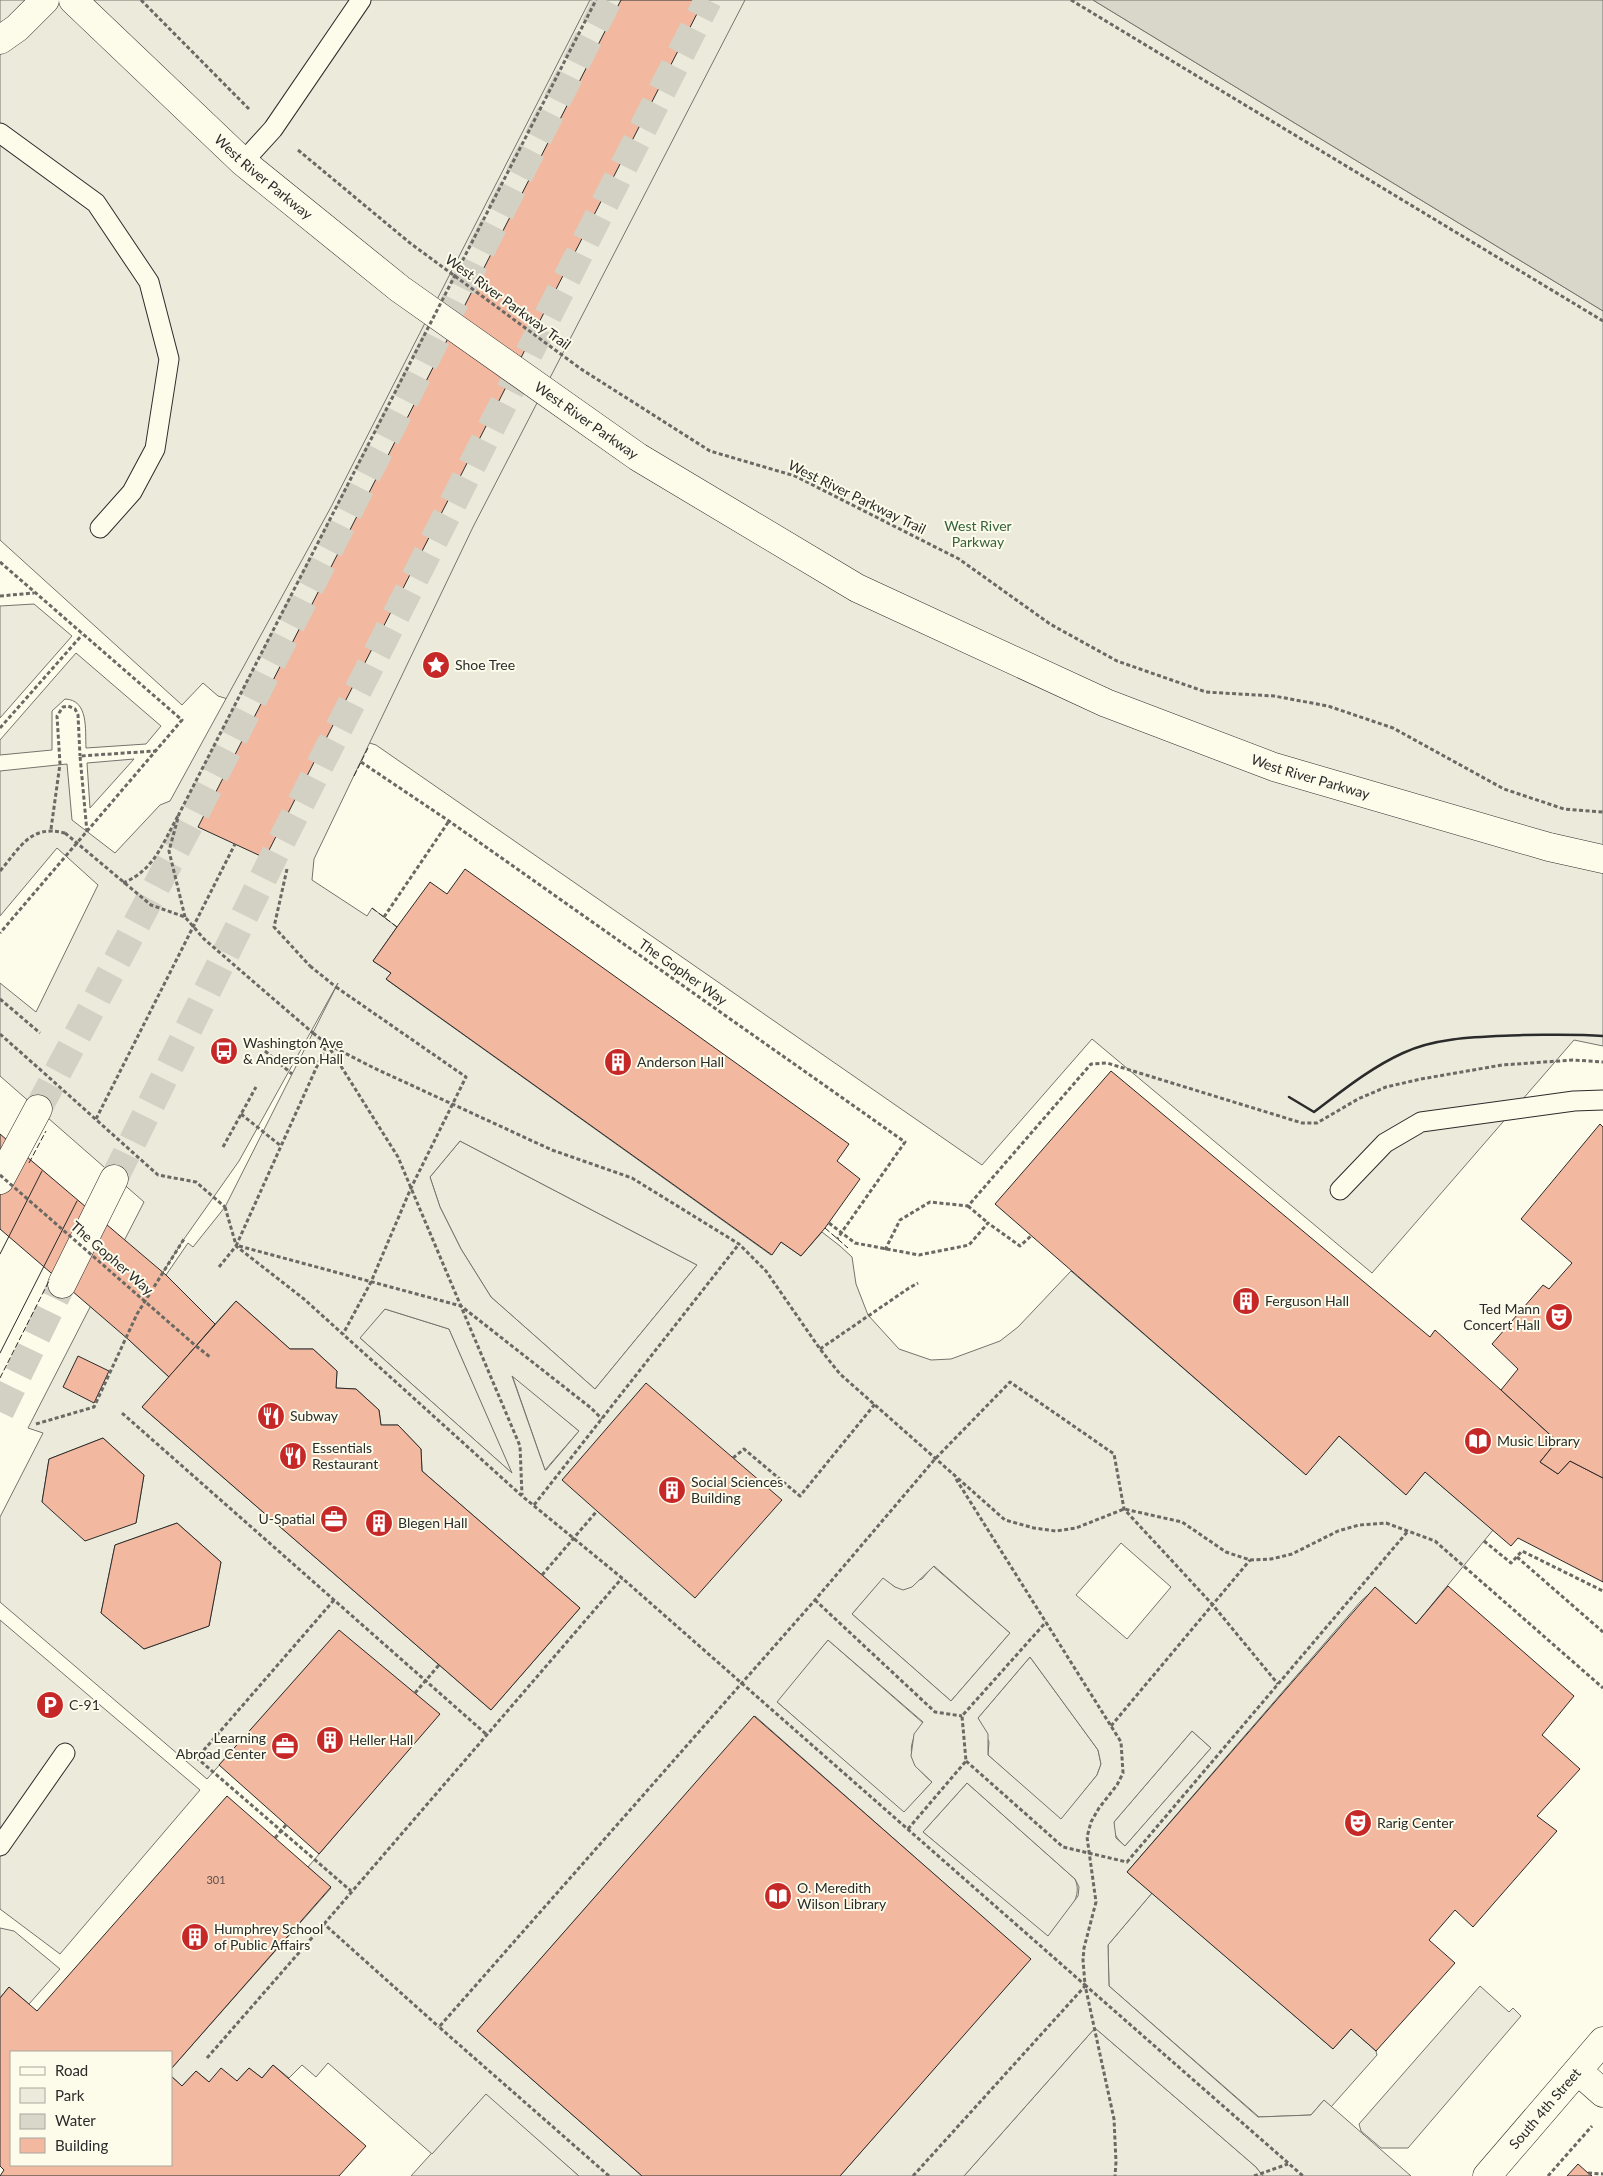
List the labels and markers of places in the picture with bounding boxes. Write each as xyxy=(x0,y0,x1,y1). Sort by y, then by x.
place icon: Shoe Tree xyxy=(421,650,451,680)
place label: Shoe Tree xyxy=(455,656,515,673)
place label: Washington Ave & Anderson Hall xyxy=(243,1034,343,1067)
bus stop icon: Washington Ave & Anderson Hall xyxy=(209,1036,239,1066)
building icon: Anderson Hall xyxy=(603,1047,633,1077)
place label: Anderson Hall xyxy=(637,1053,724,1070)
building icon: Ferguson Hall xyxy=(1231,1286,1261,1316)
place label: Ferguson Hall xyxy=(1265,1292,1349,1309)
place label: Ted Mann Concert Hall xyxy=(1463,1300,1540,1333)
theatre icon: Ted Mann Concert Hall xyxy=(1544,1302,1574,1332)
restaurant icon: Subway xyxy=(256,1401,286,1431)
place label: Subway xyxy=(290,1407,339,1424)
library icon: Music Library xyxy=(1463,1426,1493,1456)
place label: Music Library xyxy=(1497,1432,1581,1449)
place label: Essentials Restaurant xyxy=(312,1439,378,1472)
restaurant icon: Essentials Restaurant xyxy=(278,1441,308,1471)
place label: Social Sciences Building xyxy=(691,1473,783,1506)
building icon: Social Sciences Building xyxy=(657,1475,687,1505)
office icon: U-Spatial xyxy=(319,1504,349,1534)
building icon: Blegen Hall xyxy=(364,1508,394,1538)
place label: U-Spatial xyxy=(258,1510,315,1527)
place label: Blegen Hall xyxy=(398,1514,468,1531)
parking icon: C-91 xyxy=(35,1690,65,1720)
place label: C-91 xyxy=(69,1696,100,1713)
building icon: Heller Hall xyxy=(315,1725,345,1755)
place label: Learning Abroad Center xyxy=(176,1729,266,1762)
office icon: Learning Abroad Center xyxy=(270,1731,300,1761)
place label: Heller Hall xyxy=(349,1731,413,1748)
theatre icon: Rarig Center xyxy=(1343,1808,1373,1838)
place label: Rarig Center xyxy=(1377,1814,1454,1831)
place label: O. Meredith Wilson Library xyxy=(797,1879,887,1912)
library icon: O. Meredith Wilson Library xyxy=(763,1881,793,1911)
place label: Humphrey School of Public Affairs xyxy=(214,1920,323,1953)
building icon: Humphrey School of Public Affairs xyxy=(180,1922,210,1952)

